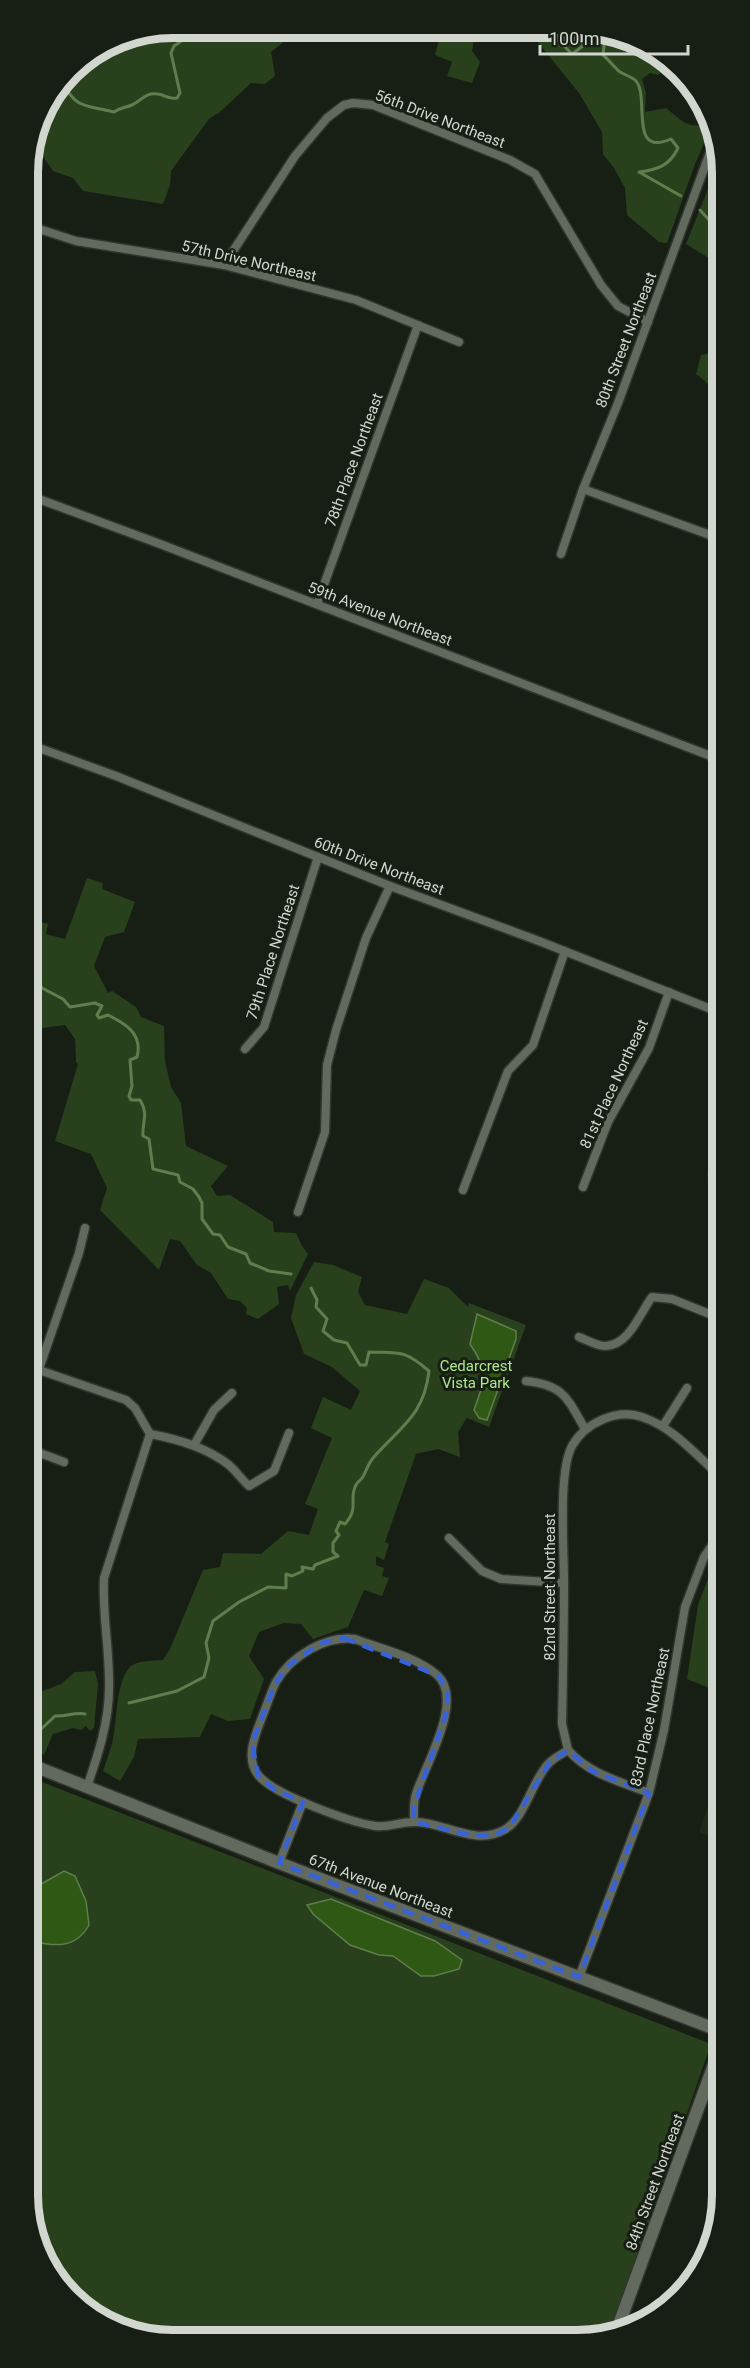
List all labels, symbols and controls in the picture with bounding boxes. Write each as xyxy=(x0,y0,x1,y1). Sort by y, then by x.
scale bar xyxy=(540,18,688,56)
text: 100 m xyxy=(549,28,600,49)
street label: 56th Drive Northeast xyxy=(372,86,508,152)
street label: 57th Drive Northeast xyxy=(180,237,318,285)
street label: 80th Street Northeast xyxy=(592,270,660,410)
street label: 78th Place Northeast xyxy=(321,391,387,529)
street label: 59th Avenue Northeast xyxy=(305,578,455,650)
street label: 60th Drive Northeast xyxy=(311,833,447,899)
street label: 79th Place Northeast xyxy=(243,882,303,1022)
street label: 81st Place Northeast xyxy=(576,1016,652,1152)
park label: Cedarcrest Vista Park xyxy=(440,1357,512,1392)
street label: 82nd Street Northeast xyxy=(541,1513,559,1661)
street label: 83rd Place Northeast xyxy=(626,1646,674,1788)
street label: 67th Avenue Northeast xyxy=(306,1850,456,1922)
street label: 84th Street Northeast xyxy=(622,2111,688,2253)

